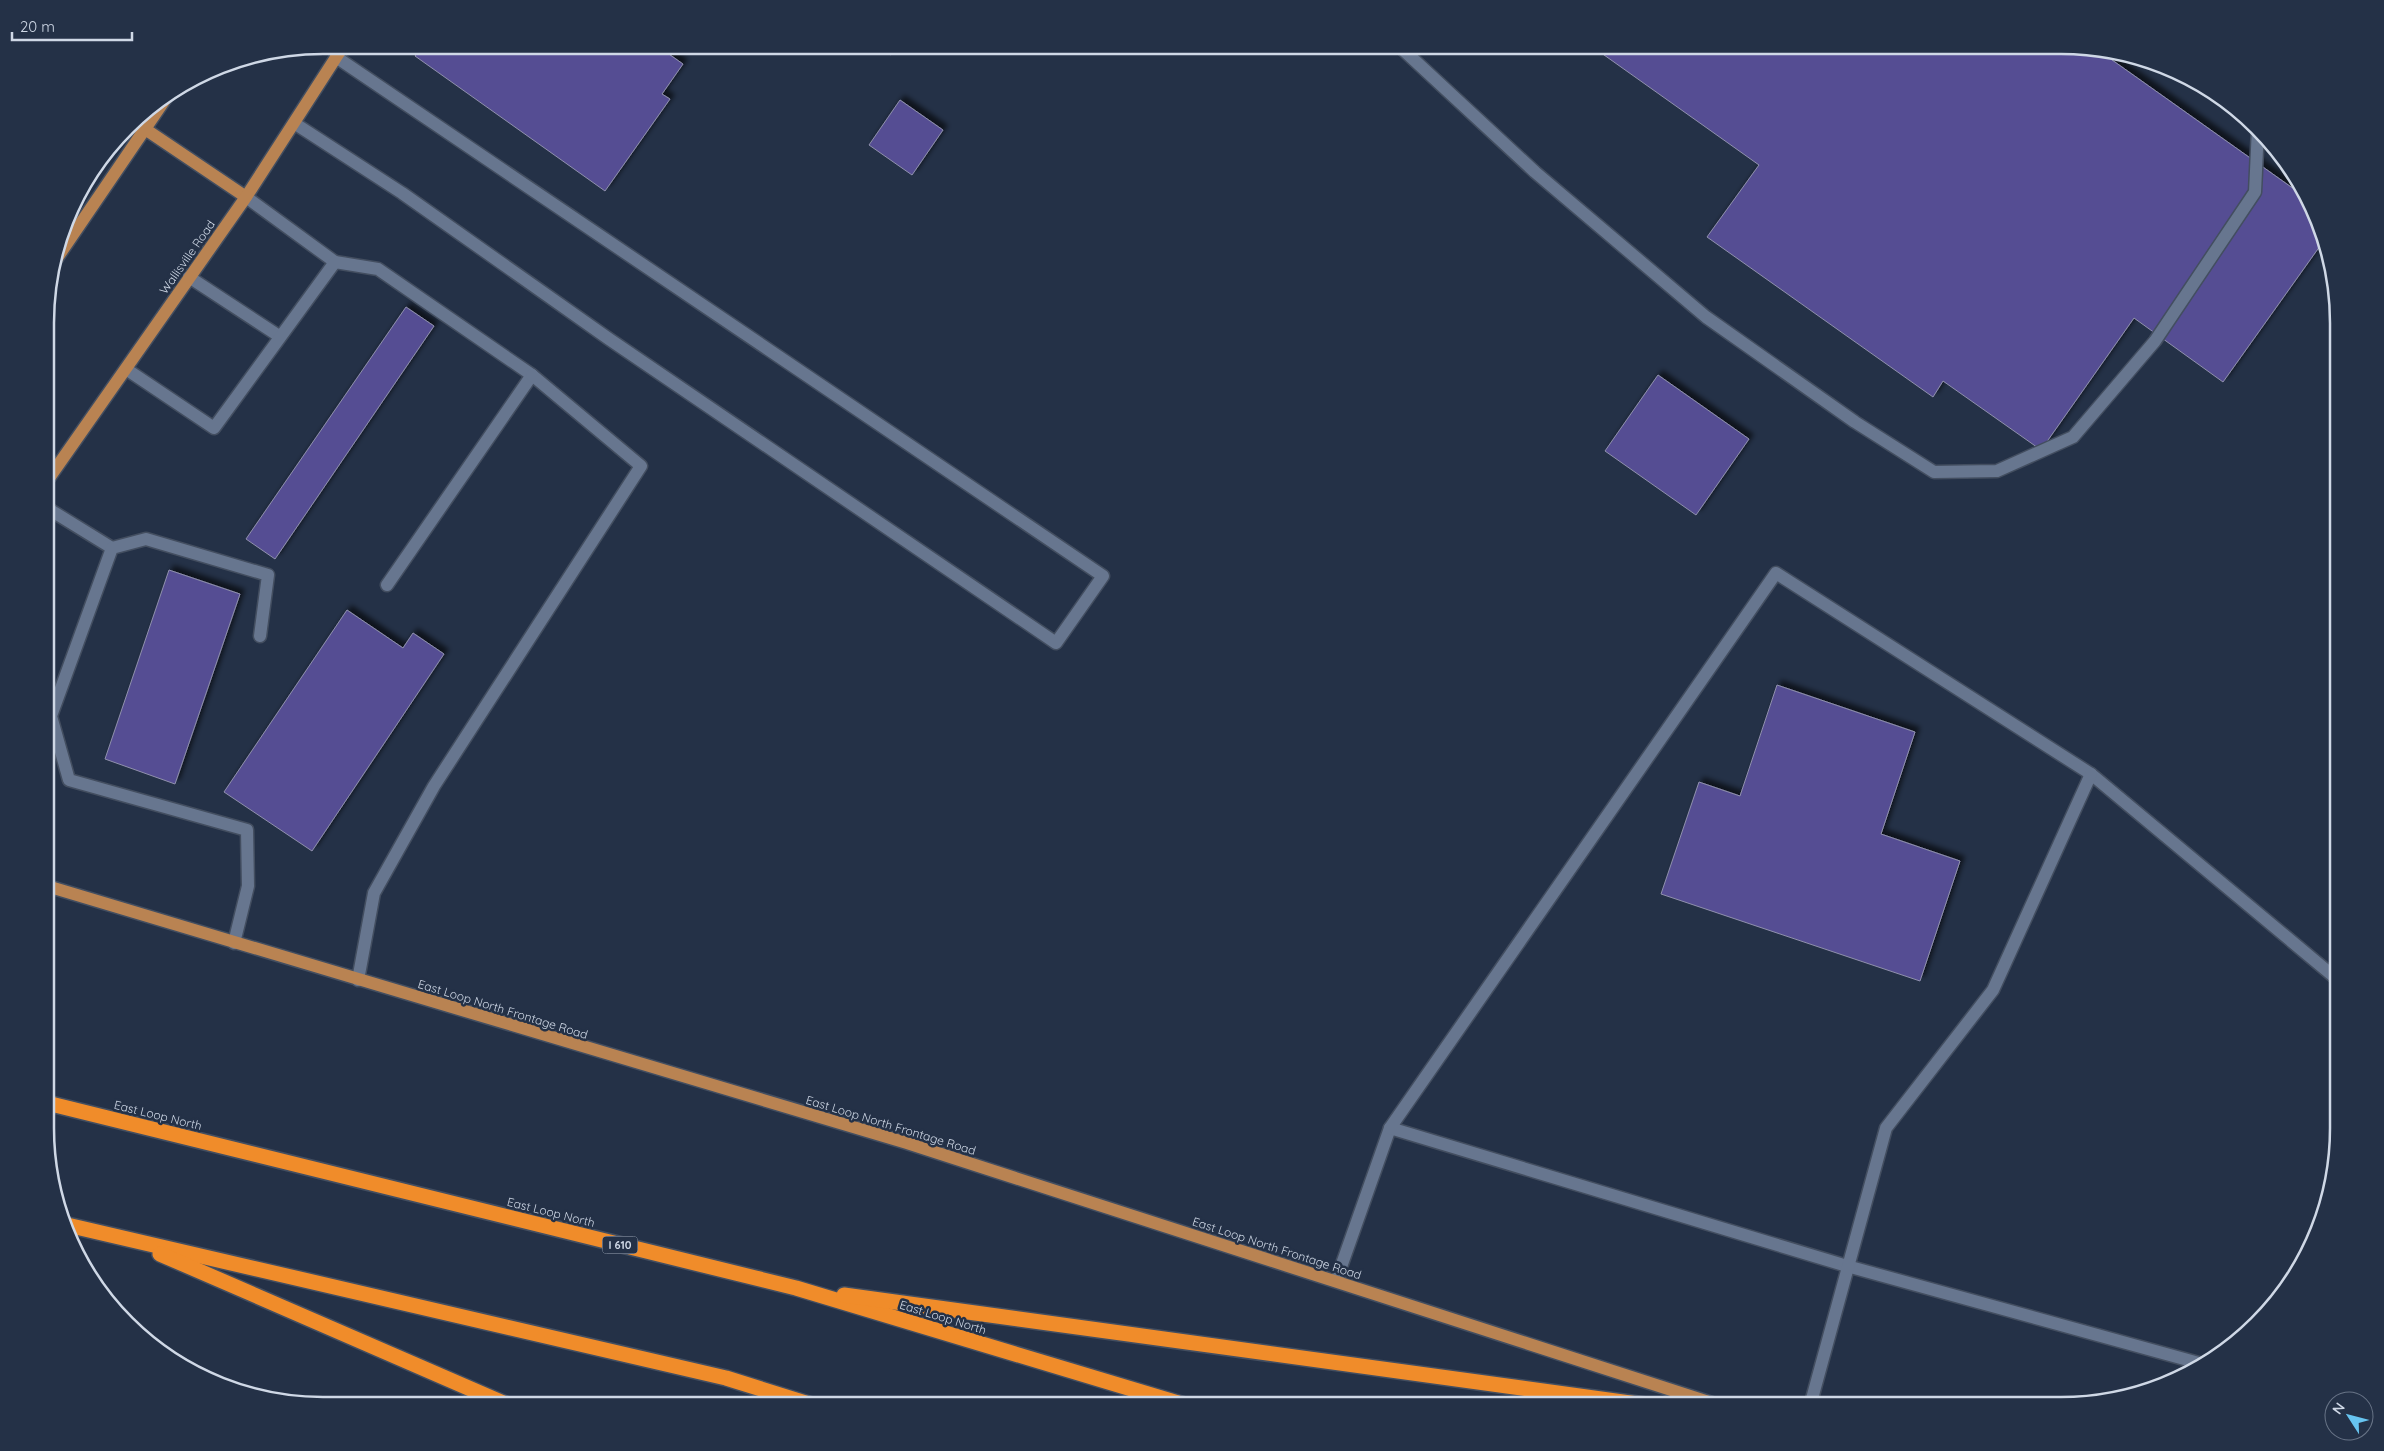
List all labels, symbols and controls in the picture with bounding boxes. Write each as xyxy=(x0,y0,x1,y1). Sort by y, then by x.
scale bar xyxy=(12,10,132,42)
text: 20 m xyxy=(20,17,55,36)
street label: Wallisville Road xyxy=(156,217,218,297)
street label: East Loop North Frontage Road xyxy=(416,976,590,1042)
street label: East Loop North Frontage Road xyxy=(804,1092,978,1158)
street label: East Loop North xyxy=(113,1097,203,1133)
street label: East Loop North xyxy=(506,1194,596,1230)
street label: East Loop North Frontage Road xyxy=(1191,1214,1363,1282)
road number: I 610 xyxy=(602,1236,638,1254)
street label: East Loop North xyxy=(898,1297,988,1337)
north arrow xyxy=(2324,1391,2374,1441)
text: N xyxy=(2328,1399,2349,1418)

